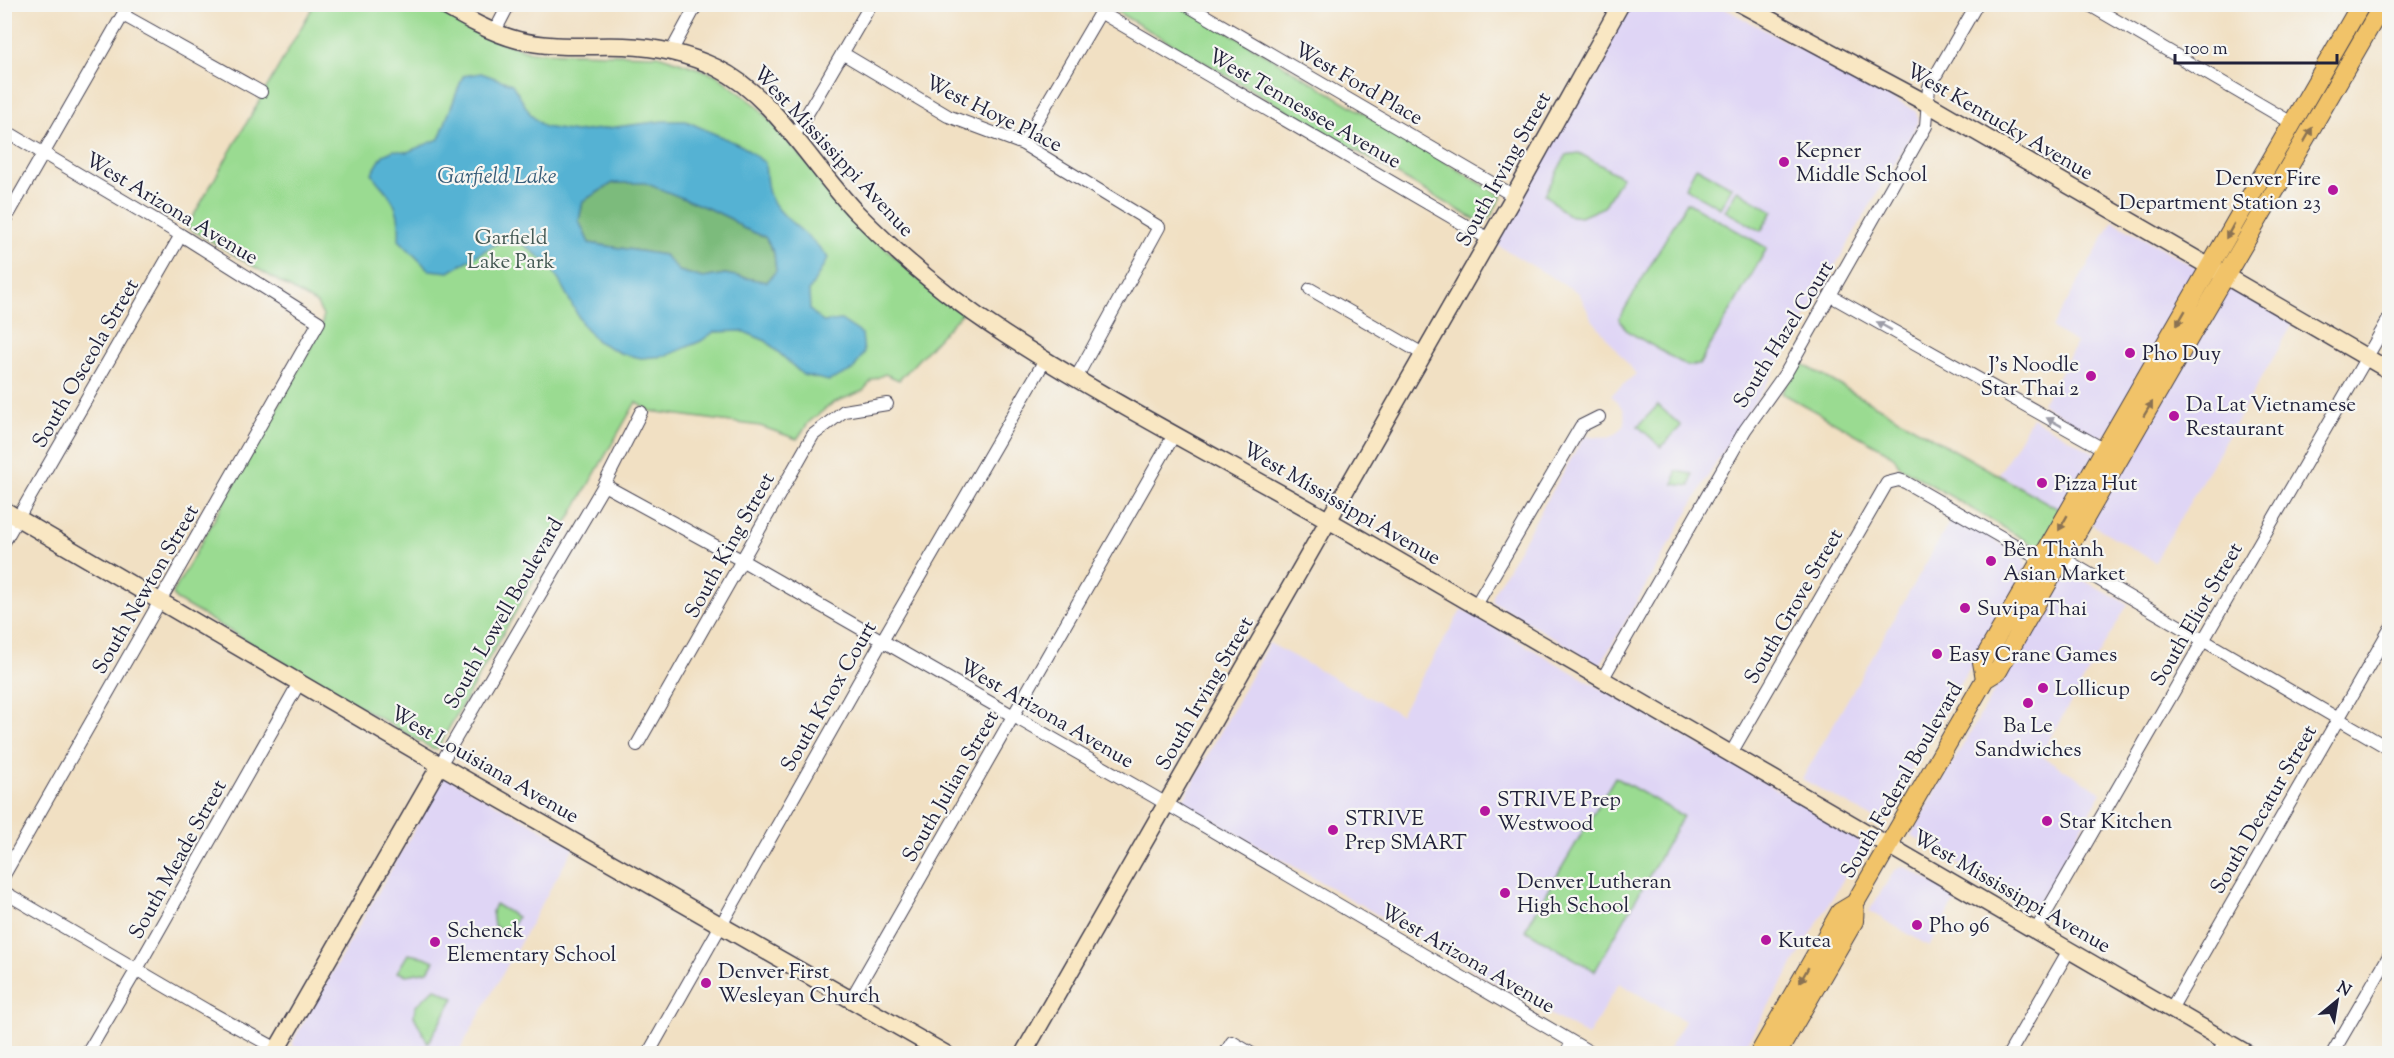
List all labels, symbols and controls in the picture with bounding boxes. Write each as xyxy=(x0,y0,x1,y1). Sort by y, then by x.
scale bar xyxy=(2175,27,2337,65)
street label: West Ford Place xyxy=(1288,36,1428,134)
text: 100 m xyxy=(2184,37,2228,63)
street label: West Tennessee Avenue xyxy=(1202,42,1406,177)
street label: West Kentucky Avenue xyxy=(1900,57,2098,189)
street label: West Mississippi Avenue xyxy=(745,60,920,245)
street label: West Hoye Place xyxy=(920,69,1067,161)
street label: South Irving Street xyxy=(1450,87,1560,253)
one-way arrow xyxy=(2303,126,2313,143)
place label: Kepner Middle School xyxy=(1796,137,1927,191)
street label: West Arizona Avenue xyxy=(79,146,263,273)
marker: Kepner Middle School xyxy=(1777,155,1791,169)
water label: Garfield Lake xyxy=(437,162,557,194)
place label: Denver Fire Department Station 23 xyxy=(2119,165,2321,219)
marker: Denver Fire Department Station 23 xyxy=(2326,183,2340,197)
one-way arrow xyxy=(2225,222,2235,239)
park label: Garfield Lake Park xyxy=(467,224,555,278)
street label: South Hazel Court xyxy=(1727,255,1842,415)
street label: South Osceola Street xyxy=(26,274,148,454)
one-way arrow xyxy=(2176,310,2186,327)
one-way arrow xyxy=(1875,321,1892,331)
place label: Pho Duy xyxy=(2142,340,2222,370)
marker: Pho Duy xyxy=(2123,346,2137,360)
place label: J's Noodle Star Thai 2 xyxy=(1981,351,2079,405)
marker: J's Noodle Star Thai 2 xyxy=(2084,369,2098,383)
place label: Da Lat Vietnamese Restaurant xyxy=(2186,391,2356,445)
one-way arrow xyxy=(2143,401,2154,417)
marker: Da Lat Vietnamese Restaurant xyxy=(2167,409,2181,423)
one-way arrow xyxy=(2046,416,2062,427)
street label: West Mississippi Avenue xyxy=(1236,436,1446,574)
street label: South King Street xyxy=(678,468,783,624)
place label: Pizza Hut xyxy=(2054,470,2137,500)
marker: Pizza Hut xyxy=(2035,476,2049,490)
street label: South Newton Street xyxy=(86,500,208,680)
street label: South Lowell Boulevard xyxy=(438,513,572,715)
one-way arrow xyxy=(2058,515,2068,532)
street label: South Grove Street xyxy=(1738,524,1851,690)
place label: Bên Thành Asian Market xyxy=(2003,536,2125,590)
street label: South Eliot Street xyxy=(2144,537,2251,693)
marker: Bên Thành Asian Market xyxy=(1984,554,1998,568)
place label: Suvipa Thai xyxy=(1977,595,2087,625)
marker: Suvipa Thai xyxy=(1958,601,1972,615)
street label: South Irving Street xyxy=(1150,612,1262,776)
street label: South Knox Court xyxy=(774,616,885,778)
place label: Easy Crane Games xyxy=(1949,641,2117,671)
marker: Easy Crane Games xyxy=(1930,647,1944,661)
street label: West Arizona Avenue xyxy=(953,652,1139,777)
place label: Lollicup xyxy=(2055,675,2130,705)
street label: South Federal Boulevard xyxy=(1834,677,1971,885)
marker: Lollicup xyxy=(2036,681,2050,695)
marker: Ba Le Sandwiches xyxy=(2021,696,2035,710)
street label: West Louisiana Avenue xyxy=(384,699,584,832)
street label: South Julian Street xyxy=(896,706,1007,868)
place label: Ba Le Sandwiches xyxy=(1974,712,2082,766)
street label: South Decatur Street xyxy=(2204,720,2326,900)
street label: South Meade Street xyxy=(122,775,235,945)
place label: STRIVE Prep Westwood xyxy=(1497,786,1621,840)
marker: STRIVE Prep Westwood xyxy=(1478,804,1492,818)
place label: STRIVE Prep SMART xyxy=(1345,805,1467,859)
place label: Star Kitchen xyxy=(2059,808,2172,838)
marker: Star Kitchen xyxy=(2040,814,2054,828)
marker: STRIVE Prep SMART xyxy=(1326,823,1340,837)
street label: West Mississippi Avenue xyxy=(1906,824,2116,962)
place label: Denver Lutheran High School xyxy=(1517,868,1672,922)
marker: Denver Lutheran High School xyxy=(1498,886,1512,900)
street label: West Arizona Avenue xyxy=(1374,897,1560,1022)
place label: Pho 96 xyxy=(1929,912,1990,942)
place label: Schenck Elementary School xyxy=(447,917,617,971)
marker: Pho 96 xyxy=(1910,918,1924,932)
place label: Kutea xyxy=(1778,927,1832,957)
marker: Kutea xyxy=(1759,933,1773,947)
marker: Schenck Elementary School xyxy=(428,935,442,949)
place label: Denver First Wesleyan Church xyxy=(718,958,880,1012)
one-way arrow xyxy=(1798,967,1809,983)
north arrow xyxy=(2307,971,2367,1031)
marker: Denver First Wesleyan Church xyxy=(699,976,713,990)
text: N xyxy=(2332,977,2355,1003)

